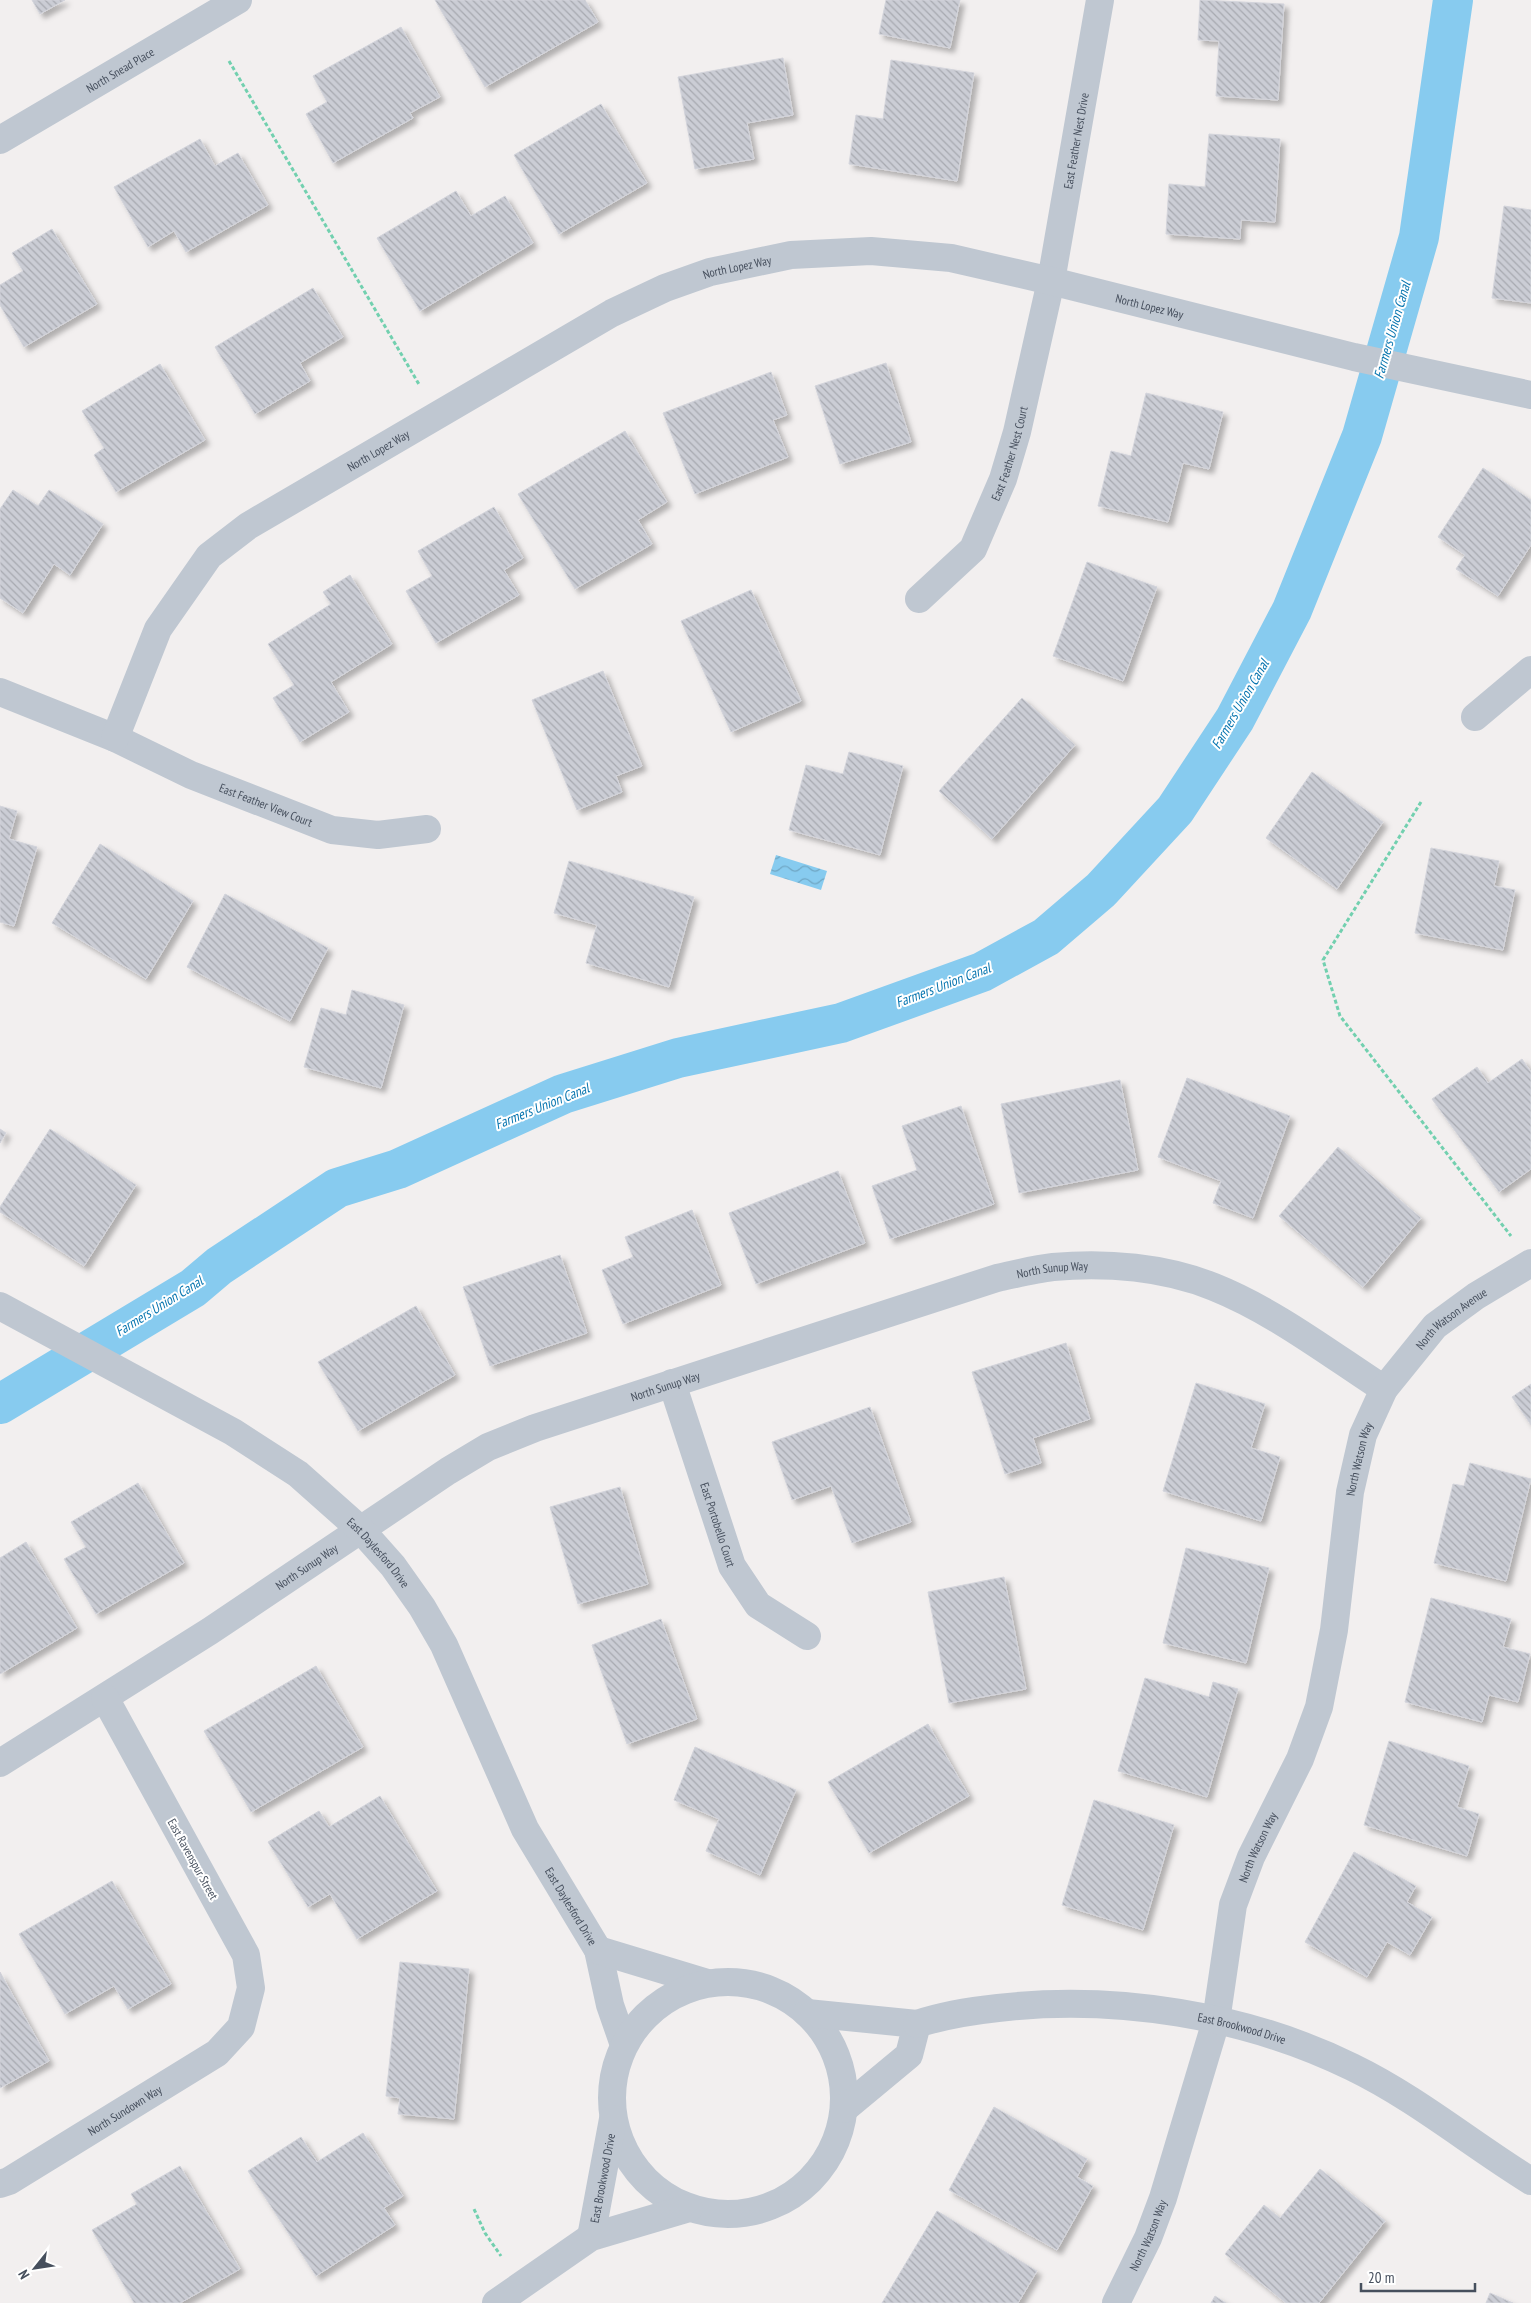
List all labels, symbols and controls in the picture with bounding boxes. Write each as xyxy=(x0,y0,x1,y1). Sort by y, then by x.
street label: North Snead Place xyxy=(83,44,157,95)
street label: East Feather Nest Drive xyxy=(1060,91,1091,190)
street label: North Lopez Way xyxy=(701,252,773,282)
water label: Farmers Union Canal xyxy=(1370,278,1415,381)
street label: North Lopez Way xyxy=(1114,290,1186,322)
street label: East Feather Nest Court xyxy=(987,404,1030,503)
street label: North Lopez Way xyxy=(344,426,412,474)
water label: Farmers Union Canal xyxy=(1207,655,1274,752)
street label: East Feather View Court xyxy=(217,779,315,829)
water label: Farmers Union Canal xyxy=(893,958,995,1011)
water label: Farmers Union Canal xyxy=(492,1078,593,1133)
street label: North Sunup Way xyxy=(1015,1258,1088,1281)
water label: Farmers Union Canal xyxy=(112,1271,208,1340)
street label: North Watson Avenue xyxy=(1412,1284,1489,1352)
street label: North Sunup Way xyxy=(629,1367,702,1404)
street label: North Watson Way xyxy=(1342,1419,1376,1497)
street label: East Portobello Court xyxy=(698,1480,739,1569)
street label: East Daylesford Drive xyxy=(344,1514,413,1590)
street label: North Sunup Way xyxy=(272,1540,341,1593)
street label: North Watson Way xyxy=(1235,1809,1280,1884)
street label: East Ravenspur Street xyxy=(165,1816,222,1903)
street label: East Daylesford Drive xyxy=(542,1864,601,1948)
street label: East Brookwood Drive xyxy=(1196,2009,1288,2047)
street label: North Sundown Way xyxy=(85,2081,165,2138)
street label: East Brookwood Drive xyxy=(586,2132,618,2224)
street label: North Watson Way xyxy=(1126,2197,1169,2273)
north arrow xyxy=(10,2243,60,2293)
scale bar xyxy=(1361,2260,1475,2292)
text: N xyxy=(14,2267,33,2282)
text: 20 m xyxy=(1368,2268,1394,2287)

